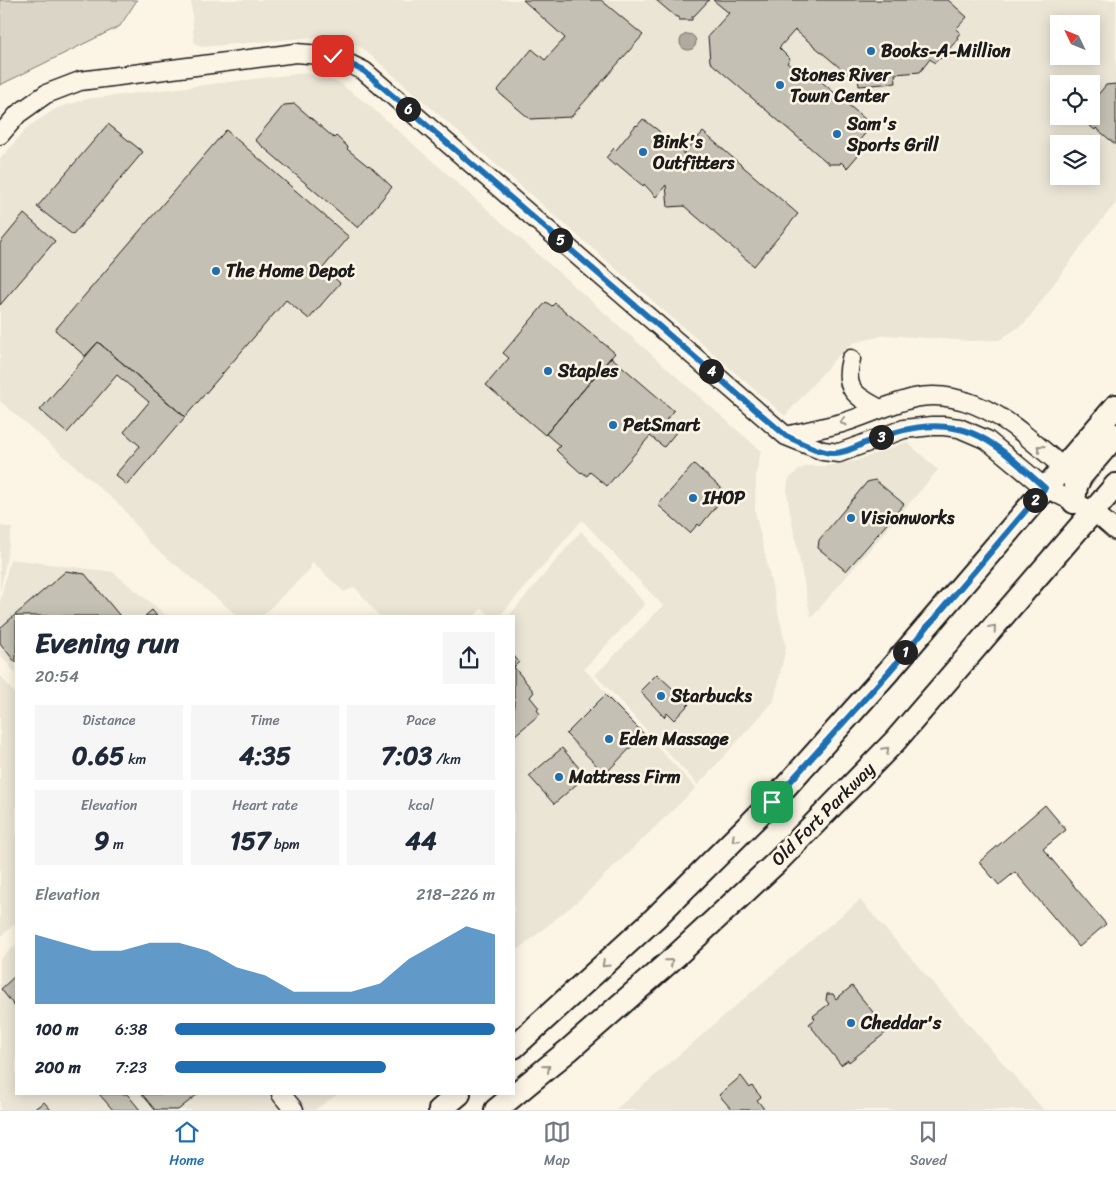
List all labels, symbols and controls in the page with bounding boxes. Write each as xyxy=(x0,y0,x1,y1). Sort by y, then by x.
north arrow xyxy=(1050,15,1100,65)
map controls xyxy=(1050,15,1100,185)
pin xyxy=(312,35,354,77)
place label: Books-A-Million xyxy=(881,35,1011,67)
icon: check xyxy=(319,42,347,70)
marker: Books-A-Million xyxy=(865,45,877,57)
place label: Stones River Town Center xyxy=(789,59,892,112)
button: locate xyxy=(1050,75,1100,125)
marker: Stones River Town Center xyxy=(774,79,786,91)
pin: 6 xyxy=(396,96,420,122)
text: 6 xyxy=(405,97,412,122)
place label: Sam's Sports Grill xyxy=(846,108,939,161)
place label: Bink's Outfitters xyxy=(653,126,735,179)
marker: Sam's Sports Grill xyxy=(831,128,843,140)
button: layers xyxy=(1050,135,1100,185)
marker: Bink's Outfitters xyxy=(637,146,649,158)
pin: 5 xyxy=(548,228,572,252)
text: 5 xyxy=(556,228,565,253)
place label: The Home Depot xyxy=(226,255,355,287)
marker: The Home Depot xyxy=(210,265,222,277)
place label: Staples xyxy=(557,355,619,387)
pin: 4 xyxy=(698,358,724,384)
text: 4 xyxy=(707,359,716,384)
marker: Staples xyxy=(542,365,554,377)
place label: PetSmart xyxy=(623,409,701,441)
one-way arrow xyxy=(840,416,848,426)
marker: PetSmart xyxy=(607,419,619,431)
pin: 3 xyxy=(868,424,894,450)
text: 3 xyxy=(878,425,885,450)
one-way arrow xyxy=(1036,445,1045,454)
place label: IHOP xyxy=(702,482,746,514)
pin: 2 xyxy=(1022,488,1048,512)
text: 2 xyxy=(1031,488,1040,513)
marker: IHOP xyxy=(687,492,699,504)
place label: Visionworks xyxy=(861,502,955,534)
marker: Visionworks xyxy=(845,512,857,524)
text: Evening run xyxy=(35,618,179,667)
one-way arrow xyxy=(987,624,996,633)
button: share xyxy=(443,632,495,684)
pin: 1 xyxy=(892,640,918,664)
text: 1 xyxy=(902,640,909,665)
text: 20:54 xyxy=(35,662,79,691)
place label: Starbucks xyxy=(670,680,752,712)
marker: Starbucks xyxy=(655,690,667,702)
text: Distance xyxy=(82,708,136,733)
text: Time xyxy=(250,708,280,733)
text: Pace xyxy=(406,708,436,733)
place label: Eden Massage xyxy=(619,723,730,755)
text: 0.65 xyxy=(72,733,125,778)
text: 4:35 xyxy=(239,733,291,778)
text: 7:03 xyxy=(381,733,432,778)
marker: Eden Massage xyxy=(603,733,615,745)
text: km xyxy=(125,747,146,772)
text: /km xyxy=(432,747,461,772)
one-way arrow xyxy=(880,747,889,756)
street label: Old Fort Parkway xyxy=(763,754,883,874)
place label: Mattress Firm xyxy=(568,761,681,793)
marker: Mattress Firm xyxy=(553,771,565,783)
pin xyxy=(751,781,793,823)
icon: arrive xyxy=(758,788,786,816)
text: Elevation xyxy=(81,793,137,818)
text: Heart rate xyxy=(232,793,298,818)
text: kcal xyxy=(408,793,434,818)
text: 9 xyxy=(94,818,109,863)
text: 157 xyxy=(230,818,270,863)
text: 44 xyxy=(405,818,437,863)
text: m xyxy=(109,832,124,857)
text: bpm xyxy=(270,832,300,857)
one-way arrow xyxy=(732,833,741,842)
text: Elevation xyxy=(35,880,100,909)
text: 218–226 m xyxy=(416,880,495,909)
one-way arrow xyxy=(602,958,611,967)
one-way arrow xyxy=(664,958,673,967)
place label: Cheddar's xyxy=(860,1007,942,1039)
text: 100 m xyxy=(35,1015,79,1044)
text: 6:38 xyxy=(115,1015,147,1044)
marker: Cheddar's xyxy=(845,1017,857,1029)
text: 200 m xyxy=(35,1053,81,1082)
text: 7:23 xyxy=(115,1053,147,1082)
one-way arrow xyxy=(541,1065,550,1073)
tab: Home xyxy=(169,1118,204,1173)
tab: Map xyxy=(543,1118,571,1173)
tab: Saved xyxy=(910,1118,947,1173)

